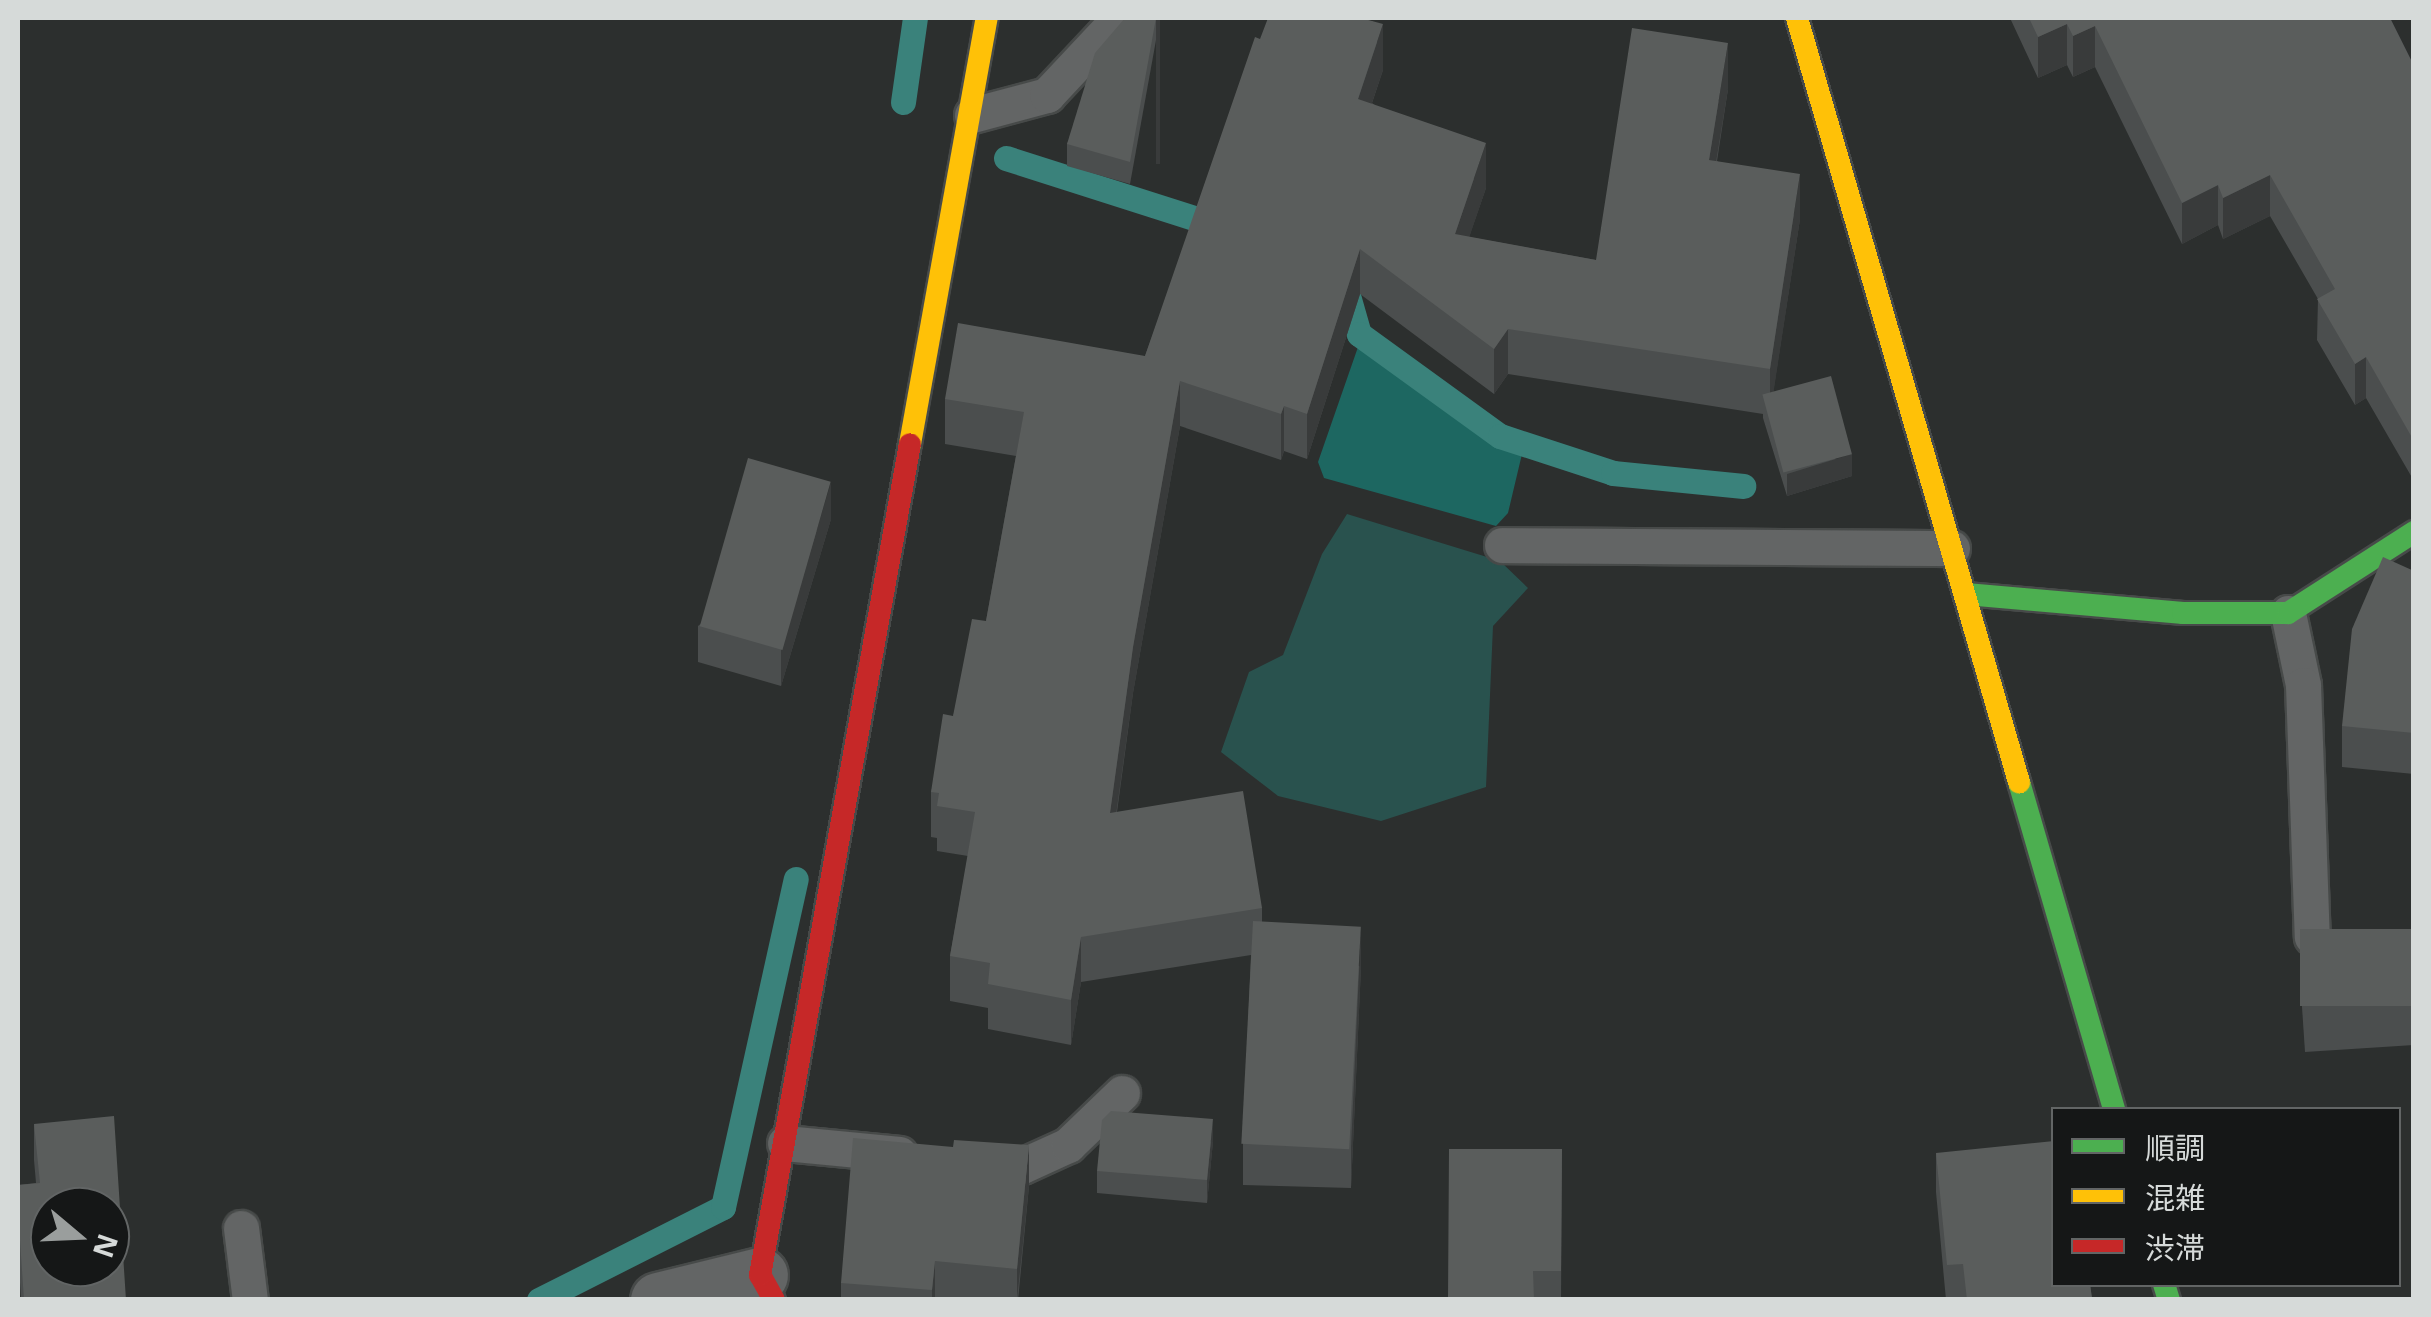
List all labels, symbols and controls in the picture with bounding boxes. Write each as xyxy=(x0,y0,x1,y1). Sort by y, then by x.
legend xyxy=(2051,1107,2401,1287)
text: 順調 xyxy=(2145,1127,2205,1168)
text: 混雑 xyxy=(2145,1177,2205,1218)
north arrow xyxy=(30,1187,130,1287)
text: 渋滞 xyxy=(2145,1227,2205,1268)
text: N xyxy=(85,1229,128,1263)

